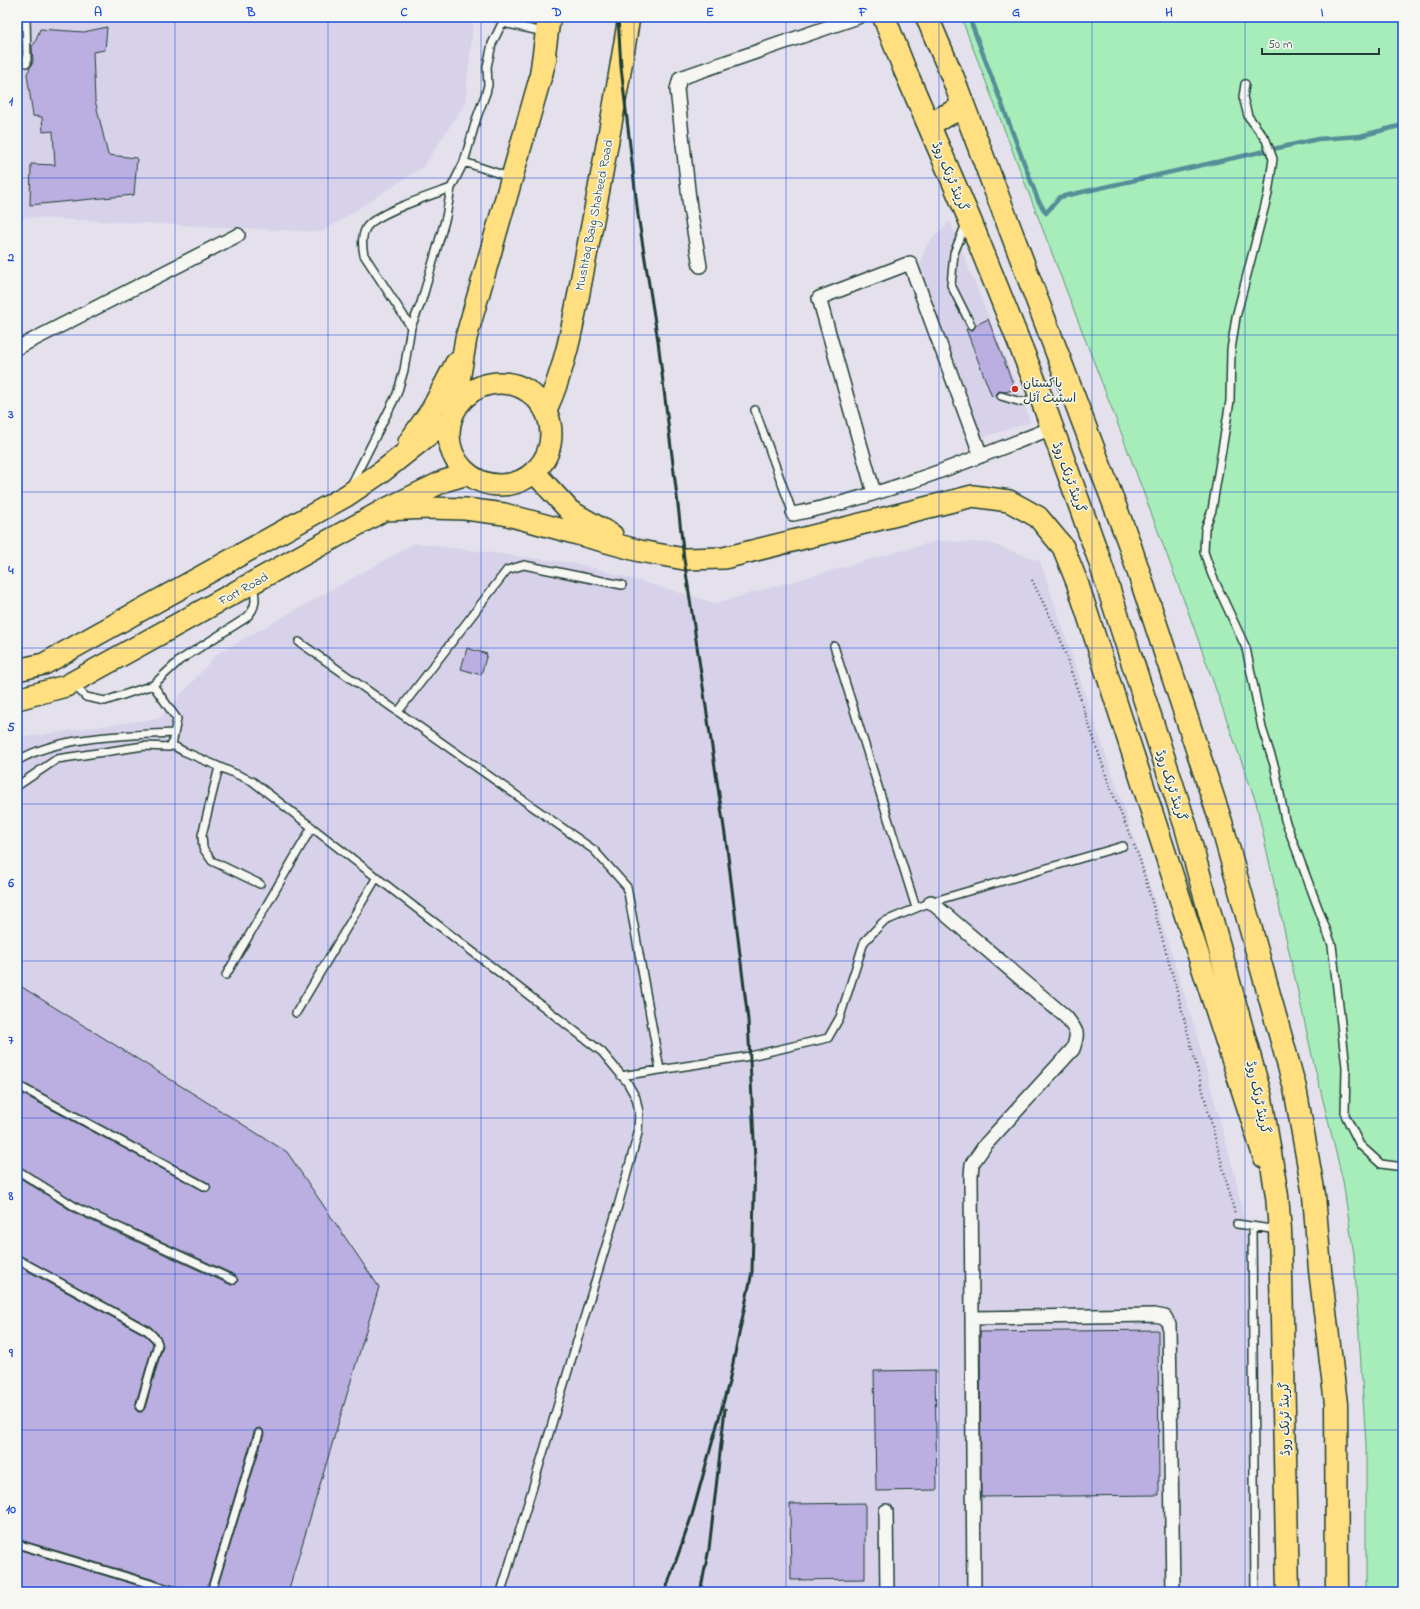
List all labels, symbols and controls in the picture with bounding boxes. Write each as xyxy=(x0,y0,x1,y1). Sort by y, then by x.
text: A xyxy=(94,3,102,22)
text: B xyxy=(246,3,256,22)
text: C xyxy=(400,3,408,22)
text: D xyxy=(551,3,562,22)
text: E xyxy=(706,3,714,22)
text: F xyxy=(858,3,868,22)
text: G xyxy=(1012,3,1020,22)
text: H xyxy=(1165,3,1173,22)
text: I xyxy=(1320,3,1324,22)
scale bar xyxy=(1262,30,1379,56)
text: 50 m xyxy=(1268,36,1292,54)
text: 1 xyxy=(9,92,14,111)
street label: Mushtaq Baig Shaheed Road xyxy=(570,137,620,293)
street label: گرینڈ ٹرنک روڈ xyxy=(926,139,973,215)
text: 2 xyxy=(7,248,15,267)
place label: پاکستان اسٹیٹ آئل xyxy=(1023,374,1076,408)
marker: پاکستان اسٹیٹ آئل xyxy=(1010,384,1020,394)
text: 3 xyxy=(7,405,14,424)
street label: گرینڈ ٹرنک روڈ xyxy=(1047,439,1090,516)
text: 4 xyxy=(7,561,14,580)
street label: Fort Road xyxy=(215,568,273,611)
text: 5 xyxy=(7,718,15,737)
street label: گرینڈ ٹرنک روڈ xyxy=(1150,747,1191,824)
text: 6 xyxy=(7,874,14,893)
text: 7 xyxy=(8,1031,14,1050)
street label: گرینڈ ٹرنک روڈ xyxy=(1241,1059,1275,1136)
text: 8 xyxy=(8,1187,14,1206)
text: 9 xyxy=(8,1344,14,1363)
street label: گرینڈ ٹرنک روڈ xyxy=(1275,1381,1296,1456)
text: 10 xyxy=(6,1500,16,1519)

